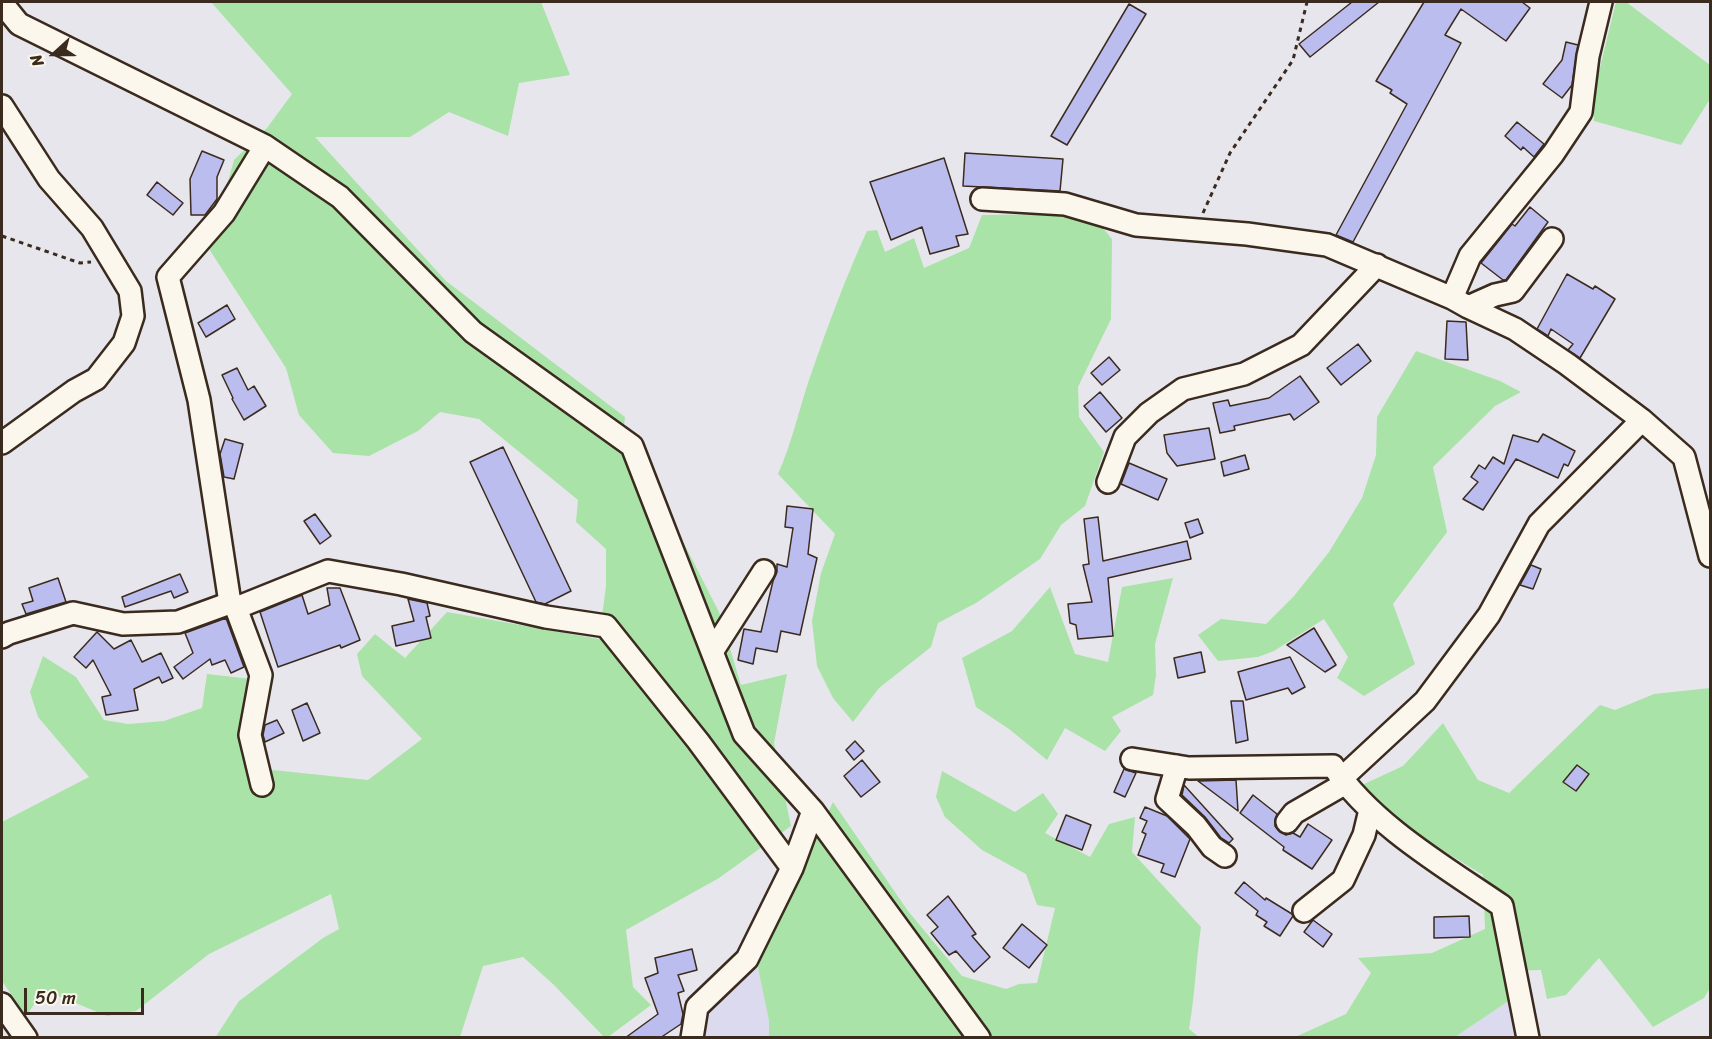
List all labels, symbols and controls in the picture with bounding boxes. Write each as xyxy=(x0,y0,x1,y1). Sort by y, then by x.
north arrow xyxy=(24,24,84,84)
text: N xyxy=(21,50,52,71)
scale bar xyxy=(27,976,147,1014)
text: 50 m xyxy=(35,982,76,1014)

